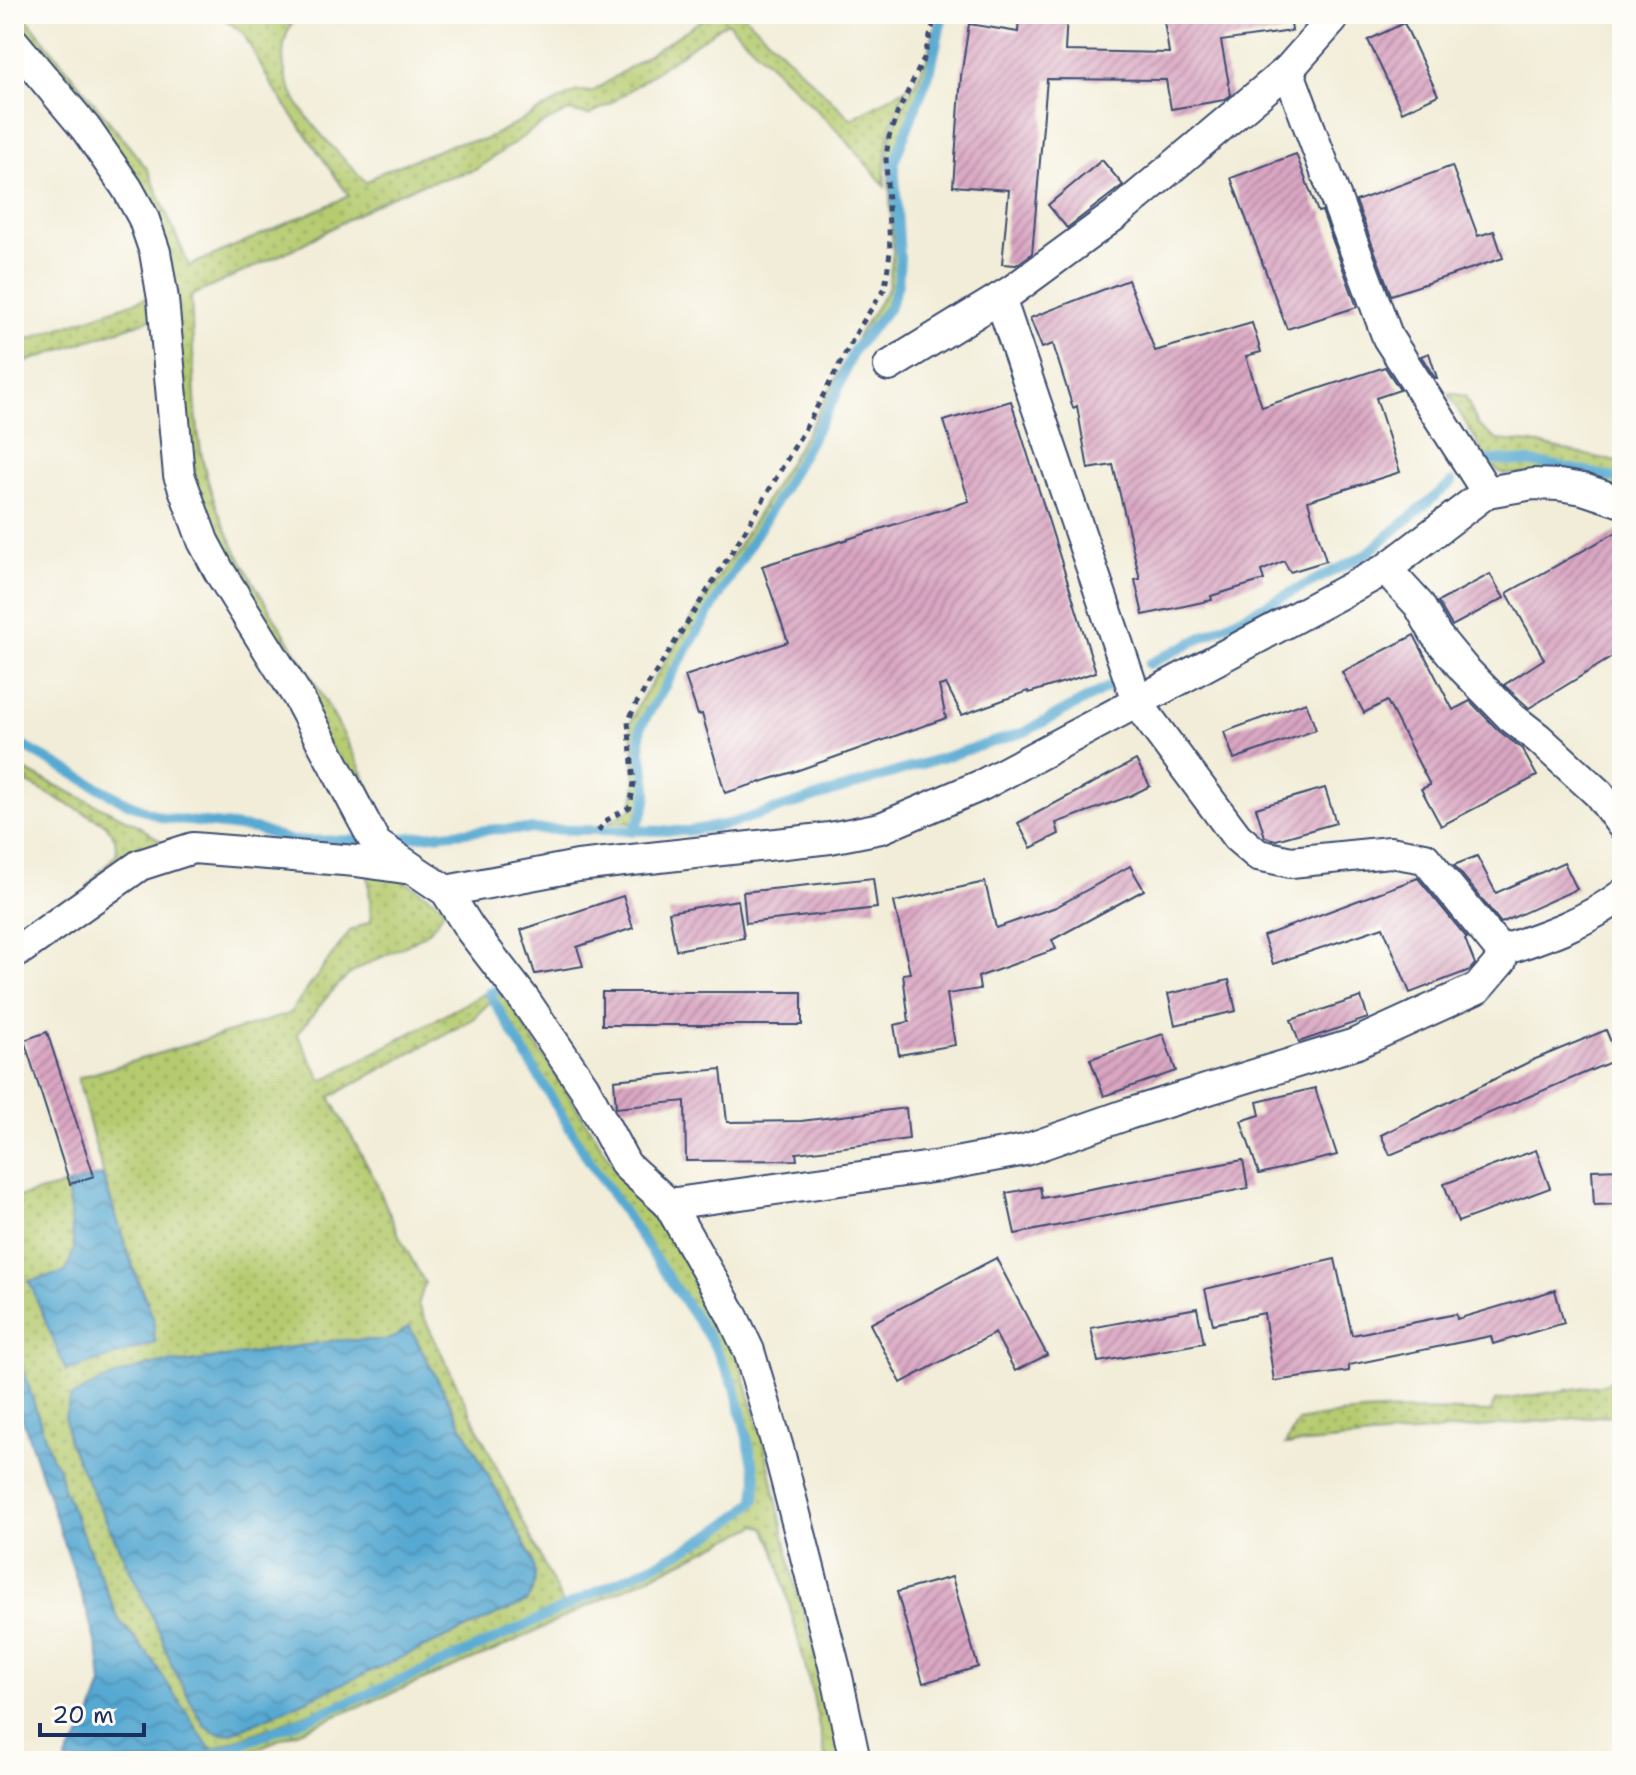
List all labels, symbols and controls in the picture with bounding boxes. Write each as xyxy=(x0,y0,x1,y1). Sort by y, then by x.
scale bar xyxy=(40,1687,144,1737)
text: 20 m xyxy=(52,1699,114,1731)

